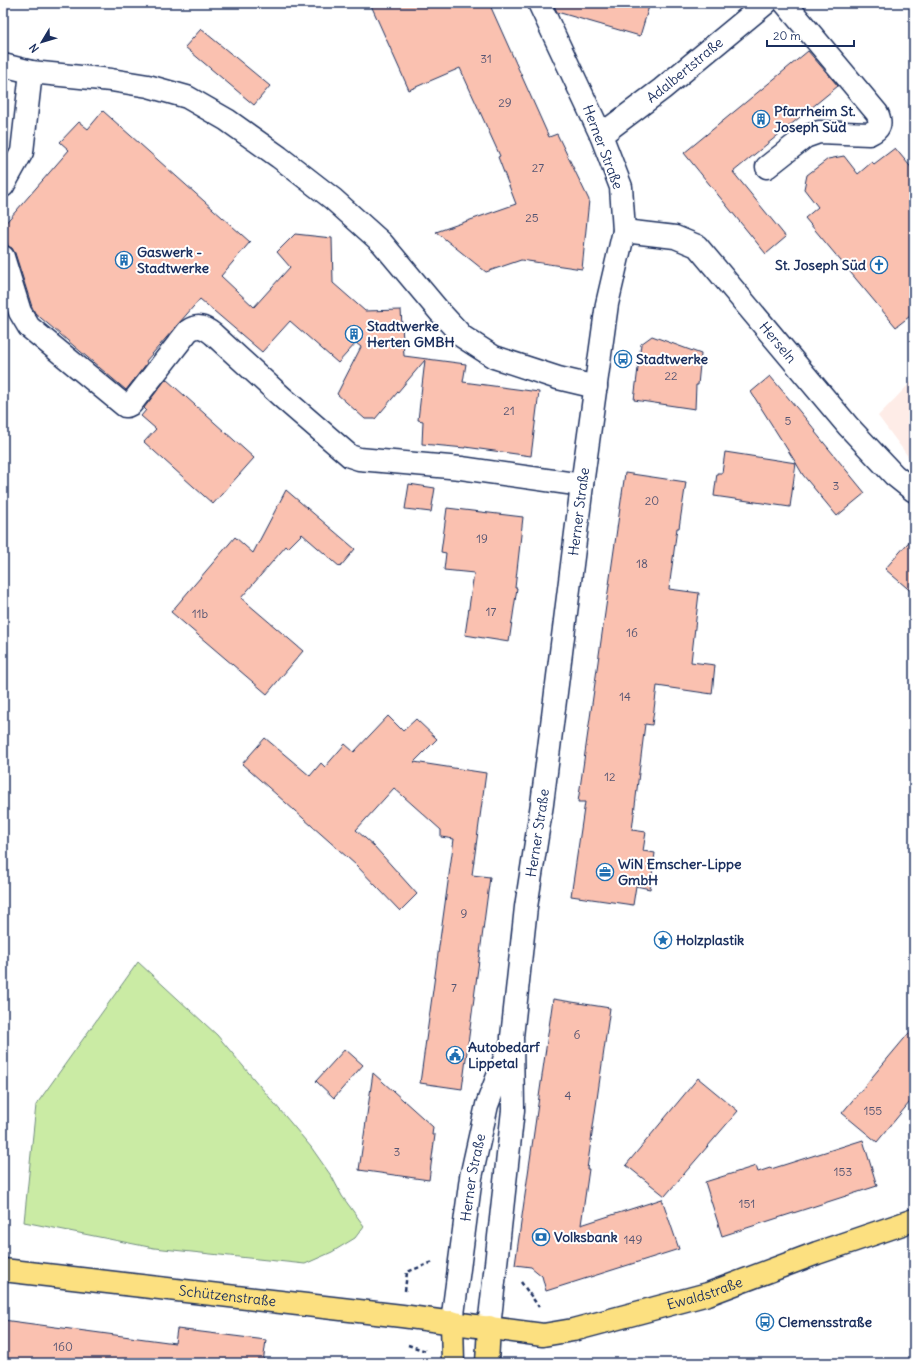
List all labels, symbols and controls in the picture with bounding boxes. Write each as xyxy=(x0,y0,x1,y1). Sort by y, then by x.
north arrow xyxy=(22,22,62,62)
scale bar xyxy=(767,22,854,48)
text: 20 m xyxy=(773,28,801,43)
street label: Adalbertstraße xyxy=(643,33,727,107)
text: N xyxy=(26,41,42,55)
house number: 31 xyxy=(480,51,492,66)
house number: 29 xyxy=(498,95,512,110)
street label: Herner Straße xyxy=(579,102,627,192)
place label: Pfarrheim St. Joseph Süd xyxy=(774,102,856,136)
building icon: Pfarrheim St. Joseph Süd xyxy=(751,109,771,129)
house number: 27 xyxy=(532,160,544,175)
house number: 25 xyxy=(525,210,539,225)
place label: Gaswerk - Stadtwerke xyxy=(137,243,209,277)
building icon: Gaswerk - Stadtwerke xyxy=(114,250,134,270)
church icon: St. Joseph Süd xyxy=(869,255,889,275)
place label: St. Joseph Süd xyxy=(775,256,867,274)
place label: Stadtwerke Herten GMBH xyxy=(367,317,454,351)
street label: Herseln xyxy=(755,318,800,367)
building icon: Stadtwerke Herten GMBH xyxy=(344,324,364,344)
bus stop icon: Stadtwerke xyxy=(613,349,633,369)
place label: Stadtwerke xyxy=(636,350,708,368)
house number: 22 xyxy=(664,368,678,383)
house number: 21 xyxy=(503,403,515,418)
house number: 5 xyxy=(785,413,792,428)
street label: Herner Straße xyxy=(564,466,593,557)
house number: 3 xyxy=(833,478,840,493)
house number: 20 xyxy=(645,493,659,508)
house number: 19 xyxy=(476,531,488,546)
house number: 18 xyxy=(636,556,648,571)
house number: 17 xyxy=(486,604,496,619)
house number: 11b xyxy=(192,606,208,621)
house number: 16 xyxy=(626,625,638,640)
house number: 14 xyxy=(619,689,631,704)
house number: 12 xyxy=(604,769,616,784)
street label: Herner Straße xyxy=(522,788,553,878)
place label: WiN Emscher-Lippe GmbH xyxy=(618,855,742,889)
office icon: WiN Emscher-Lippe GmbH xyxy=(595,862,615,882)
house number: 9 xyxy=(461,906,468,921)
place icon: Holzplastik xyxy=(653,930,673,950)
place label: Holzplastik xyxy=(676,931,744,949)
house number: 7 xyxy=(451,980,457,995)
house number: 6 xyxy=(574,1027,581,1042)
place label: Autobedarf Lippetal xyxy=(468,1038,541,1072)
public building icon: Autobedarf Lippetal xyxy=(445,1045,465,1065)
house number: 4 xyxy=(565,1088,572,1103)
house number: 155 xyxy=(864,1103,882,1118)
street label: Herner Straße xyxy=(456,1132,489,1223)
house number: 3 xyxy=(394,1144,401,1159)
house number: 153 xyxy=(834,1164,852,1179)
house number: 151 xyxy=(739,1196,755,1211)
bank icon: Volksbank xyxy=(531,1227,551,1247)
place label: Volksbank xyxy=(554,1228,618,1246)
house number: 149 xyxy=(624,1232,642,1247)
street label: Ewaldstraße xyxy=(665,1273,745,1314)
street label: Schützenstraße xyxy=(178,1281,277,1310)
bus stop icon: Clemensstraße xyxy=(755,1312,775,1332)
place label: Clemensstraße xyxy=(778,1313,872,1331)
house number: 160 xyxy=(53,1339,73,1354)

